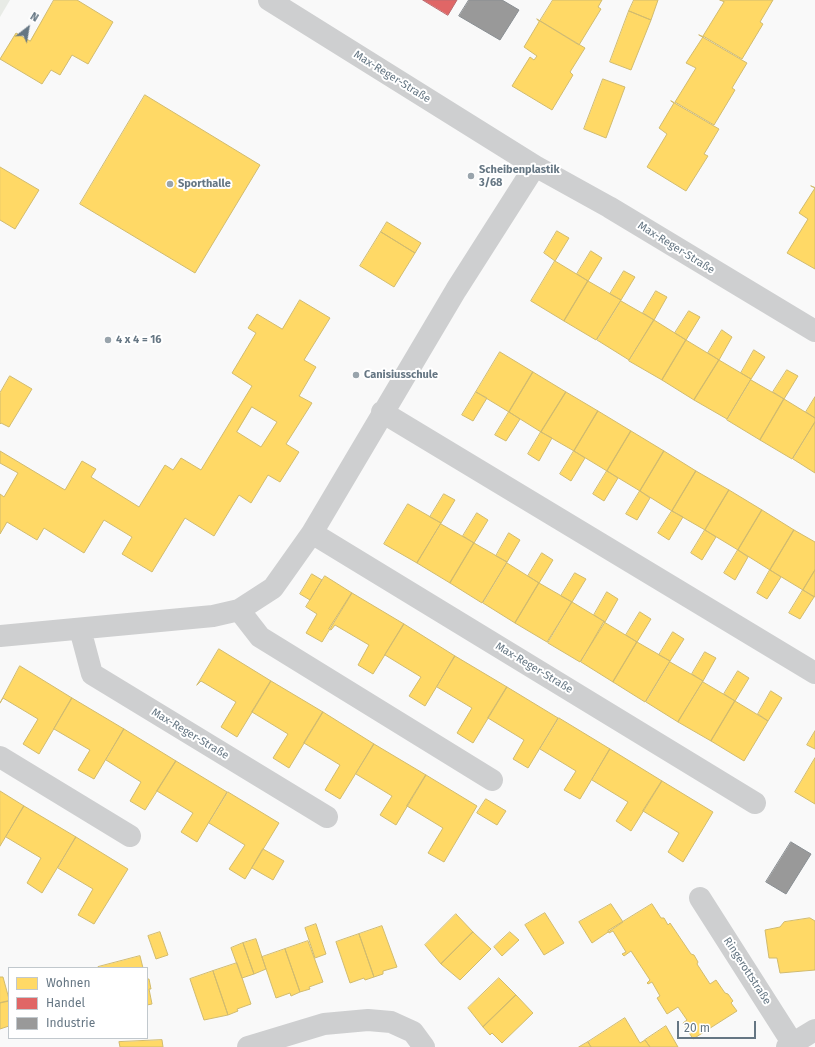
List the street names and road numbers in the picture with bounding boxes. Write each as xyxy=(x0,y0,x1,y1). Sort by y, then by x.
street label: Max-Reger-Straße xyxy=(351,48,433,106)
street label: Max-Reger-Straße xyxy=(635,219,717,277)
street label: Max-Reger-Straße xyxy=(493,640,575,696)
street label: Max-Reger-Straße xyxy=(149,706,231,762)
street label: Ringerottstraße xyxy=(720,935,774,1007)

